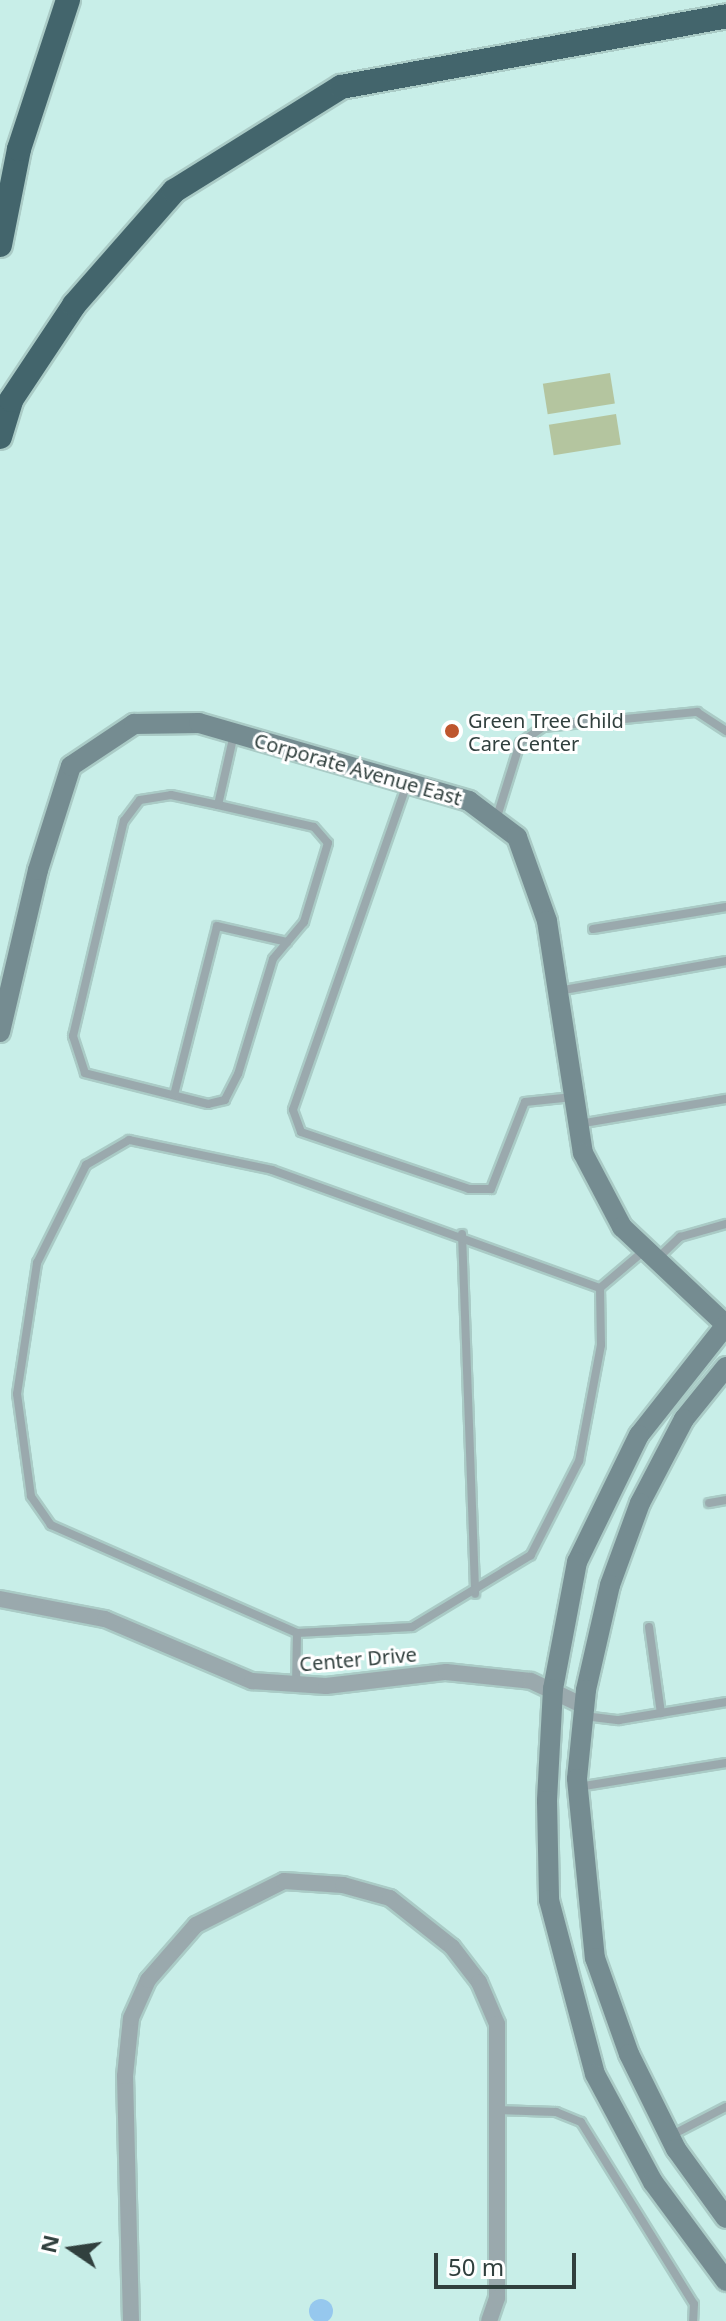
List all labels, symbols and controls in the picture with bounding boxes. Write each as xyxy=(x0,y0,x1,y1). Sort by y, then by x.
place label: Green Tree Child Care Center xyxy=(468,708,624,755)
marker: Green Tree Child Care Center xyxy=(443,722,461,740)
street label: Corporate Avenue East xyxy=(251,728,465,810)
street label: Center Drive xyxy=(298,1642,418,1676)
north arrow xyxy=(32,2209,112,2289)
text: N xyxy=(32,2232,65,2256)
scale bar xyxy=(438,2237,580,2287)
text: 50 m xyxy=(448,2250,504,2283)

